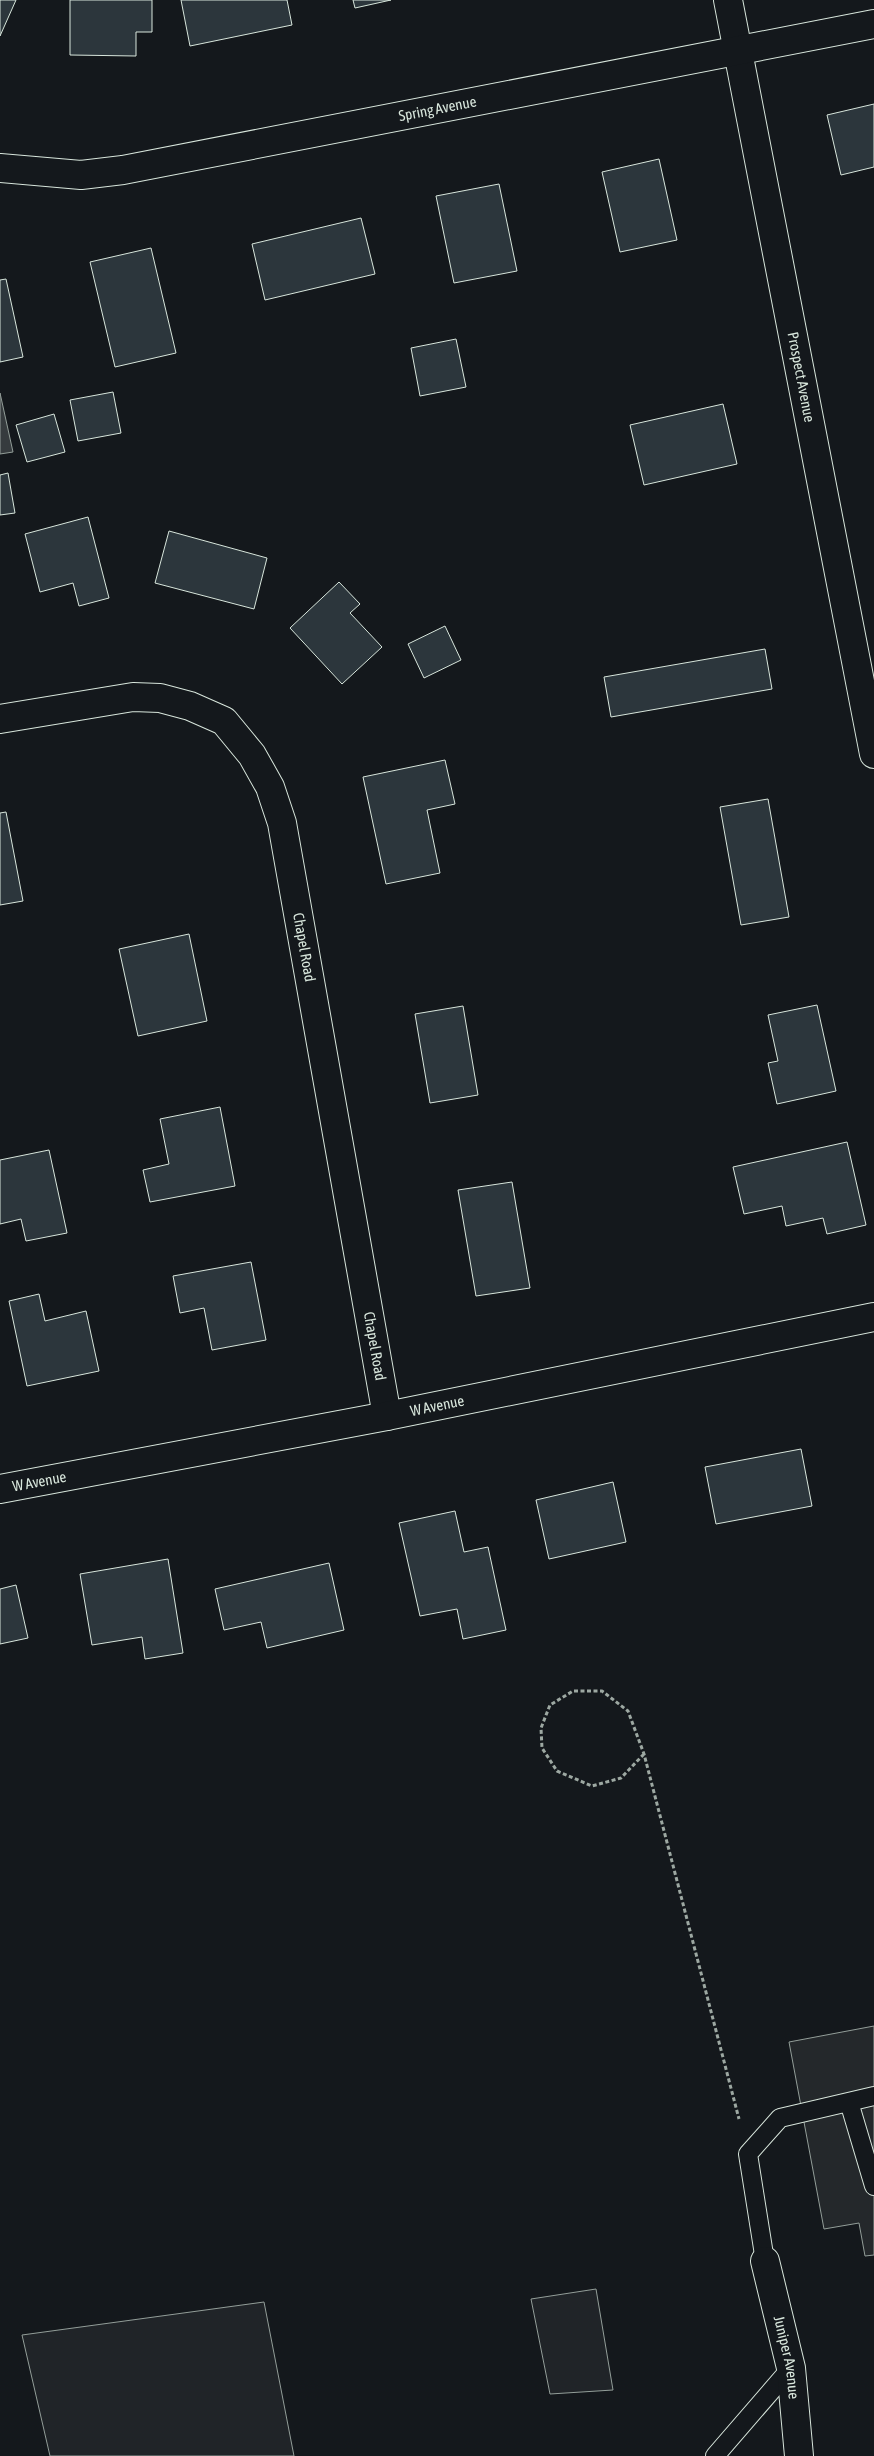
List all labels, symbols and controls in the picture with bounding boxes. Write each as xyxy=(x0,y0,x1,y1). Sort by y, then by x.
street label: Spring Avenue xyxy=(397,92,478,124)
street label: Prospect Avenue xyxy=(784,330,819,424)
street label: Chapel Road xyxy=(290,911,319,983)
street label: Chapel Road xyxy=(361,1310,390,1382)
street label: W Avenue xyxy=(409,1392,466,1419)
street label: W Avenue xyxy=(11,1468,68,1494)
street label: Juniper Avenue xyxy=(771,2314,803,2400)

